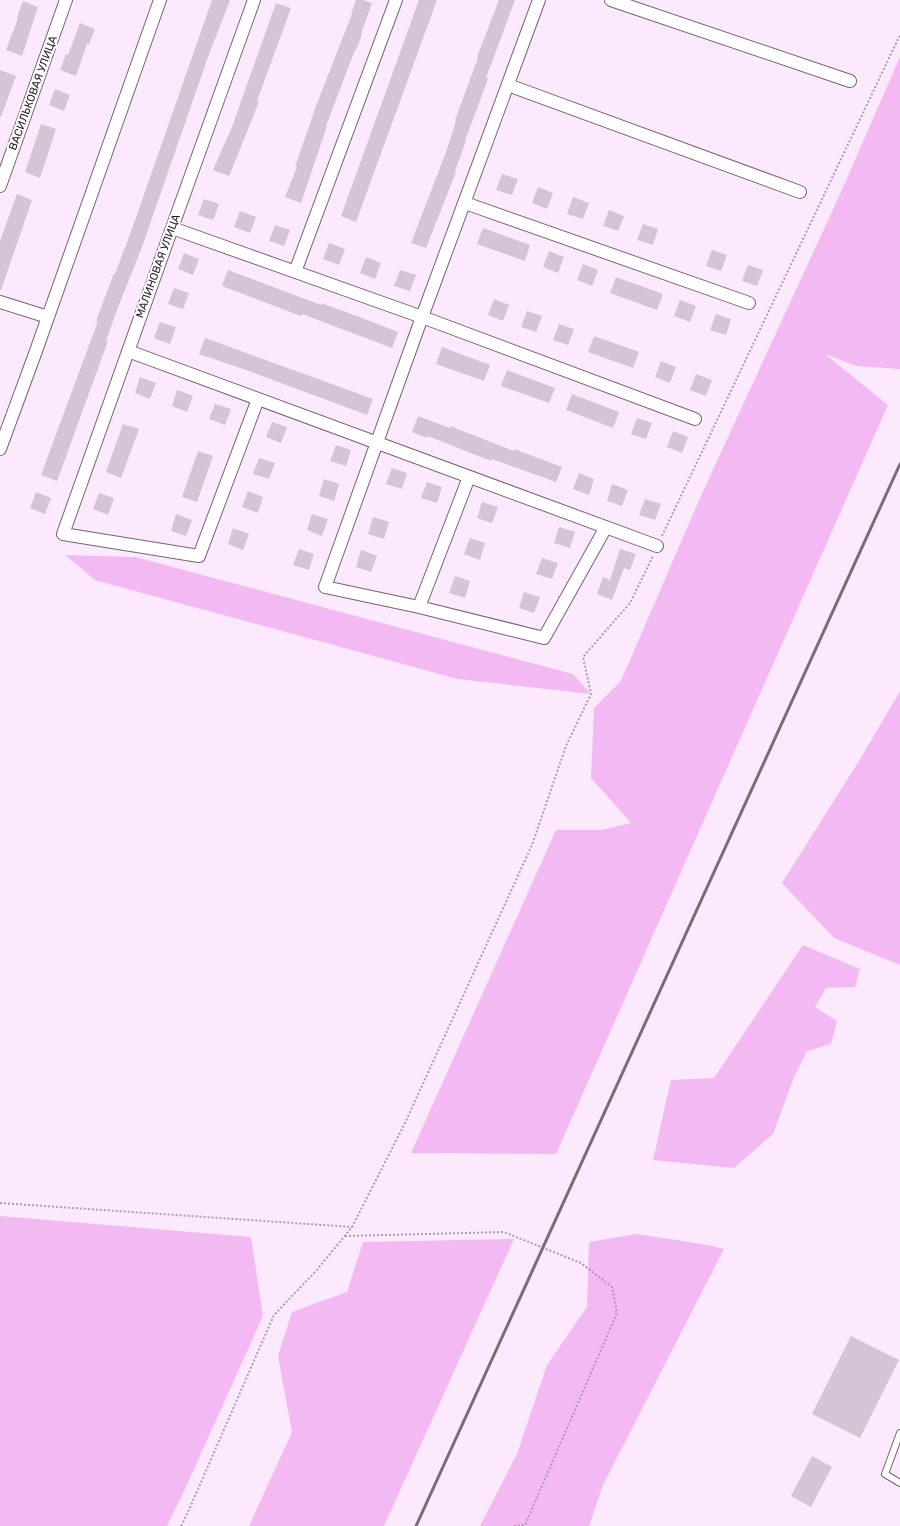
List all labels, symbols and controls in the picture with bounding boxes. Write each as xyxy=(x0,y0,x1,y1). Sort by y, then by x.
street label: ВАСИЛЬКОВАЯ УЛИЦА xyxy=(6,33,60,152)
street label: МАЛИНОВАЯ УЛИЦА xyxy=(133,212,183,320)

